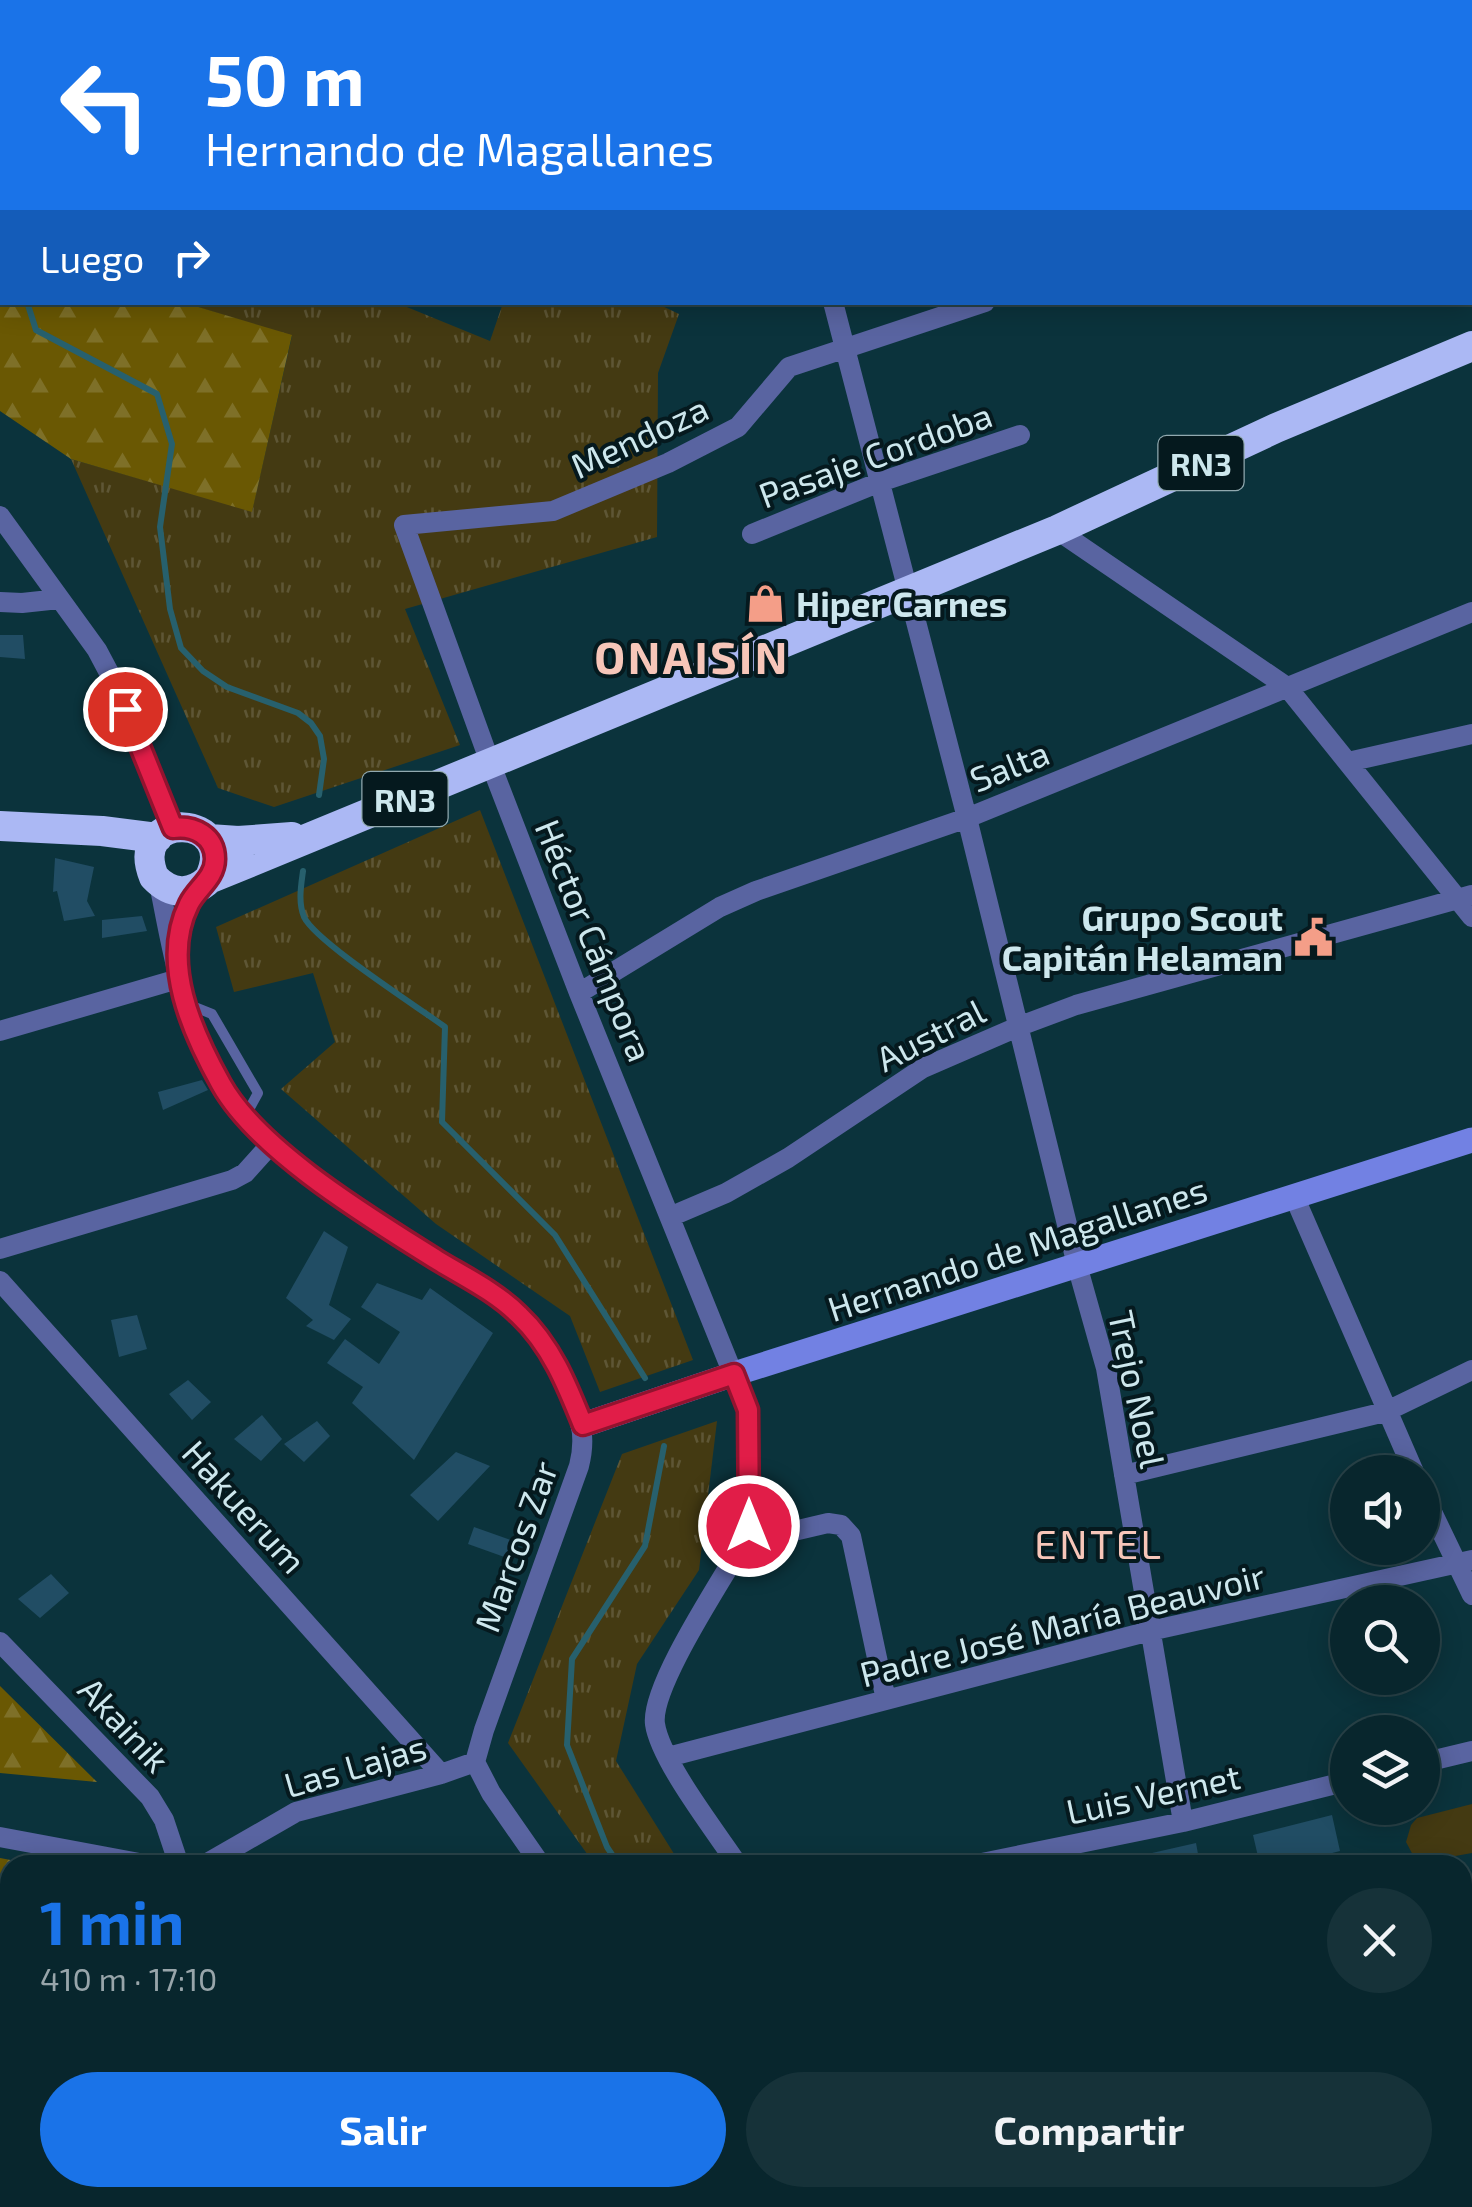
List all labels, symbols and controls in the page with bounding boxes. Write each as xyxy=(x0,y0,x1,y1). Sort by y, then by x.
text: 50 m xyxy=(205,36,365,120)
icon: left xyxy=(40,40,170,170)
text: Hernando de Magallanes xyxy=(205,121,714,175)
icon: right xyxy=(164,230,219,285)
text: Luego xyxy=(40,235,144,281)
street label: Mendoza xyxy=(564,386,714,486)
street label: Pasaje Cordoba xyxy=(753,392,997,516)
road number: RN3 xyxy=(1158,436,1244,490)
shop icon: Hiper Carnes xyxy=(745,582,787,624)
place label: Hiper Carnes xyxy=(796,582,1007,624)
district label: ONAISÍN xyxy=(594,629,790,683)
pin xyxy=(83,667,168,752)
icon: arrive xyxy=(98,682,153,737)
street label: Salta xyxy=(963,730,1055,800)
road number: RN3 xyxy=(362,772,448,826)
street label: Héctor Cámpora xyxy=(527,813,663,1067)
place label: Grupo Scout Capitán Helaman xyxy=(1002,896,1283,978)
public building icon: Grupo Scout Capitán Helaman xyxy=(1292,916,1334,958)
street label: Austral xyxy=(869,989,992,1079)
street label: Hernando de Magallanes xyxy=(822,1167,1212,1329)
street label: Trejo Noel xyxy=(1101,1307,1175,1472)
street label: Hakuerum xyxy=(175,1431,315,1581)
street label: Marcos Zar xyxy=(465,1455,565,1637)
map controls xyxy=(1330,1455,1440,1825)
button: sound xyxy=(1330,1455,1440,1565)
position arrow xyxy=(697,1474,801,1578)
district label: ENTEL xyxy=(1034,1519,1164,1567)
street label: Padre José María Beauvoir xyxy=(855,1553,1269,1695)
button: search xyxy=(1330,1585,1440,1695)
street label: Akainik xyxy=(71,1668,179,1780)
button: layers xyxy=(1330,1715,1440,1825)
street label: Las Lajas xyxy=(279,1725,431,1805)
street label: Luis Vernet xyxy=(1062,1754,1244,1832)
text: 1 min xyxy=(40,1885,184,1957)
button: close xyxy=(1327,1888,1432,1993)
text: 410 m · 17:10 xyxy=(40,1959,217,1997)
button: Salir xyxy=(40,2072,726,2187)
button: Compartir xyxy=(746,2072,1432,2187)

